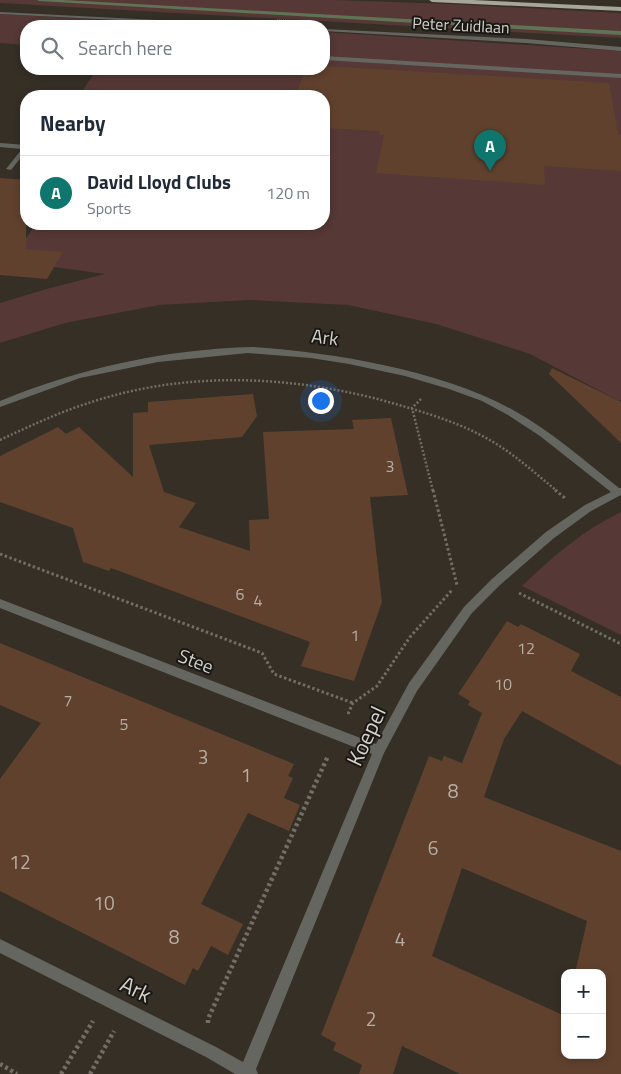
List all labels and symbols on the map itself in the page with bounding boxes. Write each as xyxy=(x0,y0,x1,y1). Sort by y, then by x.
street label: Peter Zuidlaan xyxy=(412,10,510,40)
pin: A xyxy=(474,130,506,171)
street label: Ark xyxy=(310,320,340,353)
your location xyxy=(308,388,334,414)
house number: 3 xyxy=(386,454,394,478)
house number: 6 xyxy=(236,582,245,606)
house number: 4 xyxy=(254,588,263,612)
house number: 1 xyxy=(351,623,359,647)
house number: 12 xyxy=(517,636,535,660)
street label: Stee xyxy=(174,641,218,681)
house number: 10 xyxy=(494,672,512,696)
house number: 7 xyxy=(64,688,72,712)
street label: Koepel xyxy=(337,700,395,772)
house number: 5 xyxy=(120,712,129,736)
house number: 3 xyxy=(198,742,208,771)
house number: 1 xyxy=(241,760,251,789)
house number: 8 xyxy=(448,776,459,805)
house number: 6 xyxy=(428,833,438,862)
house number: 12 xyxy=(9,847,31,876)
house number: 10 xyxy=(93,888,115,917)
house number: 8 xyxy=(169,922,180,951)
house number: 4 xyxy=(395,924,405,953)
street label: Ark xyxy=(114,967,158,1011)
house number: 2 xyxy=(366,1004,376,1033)

